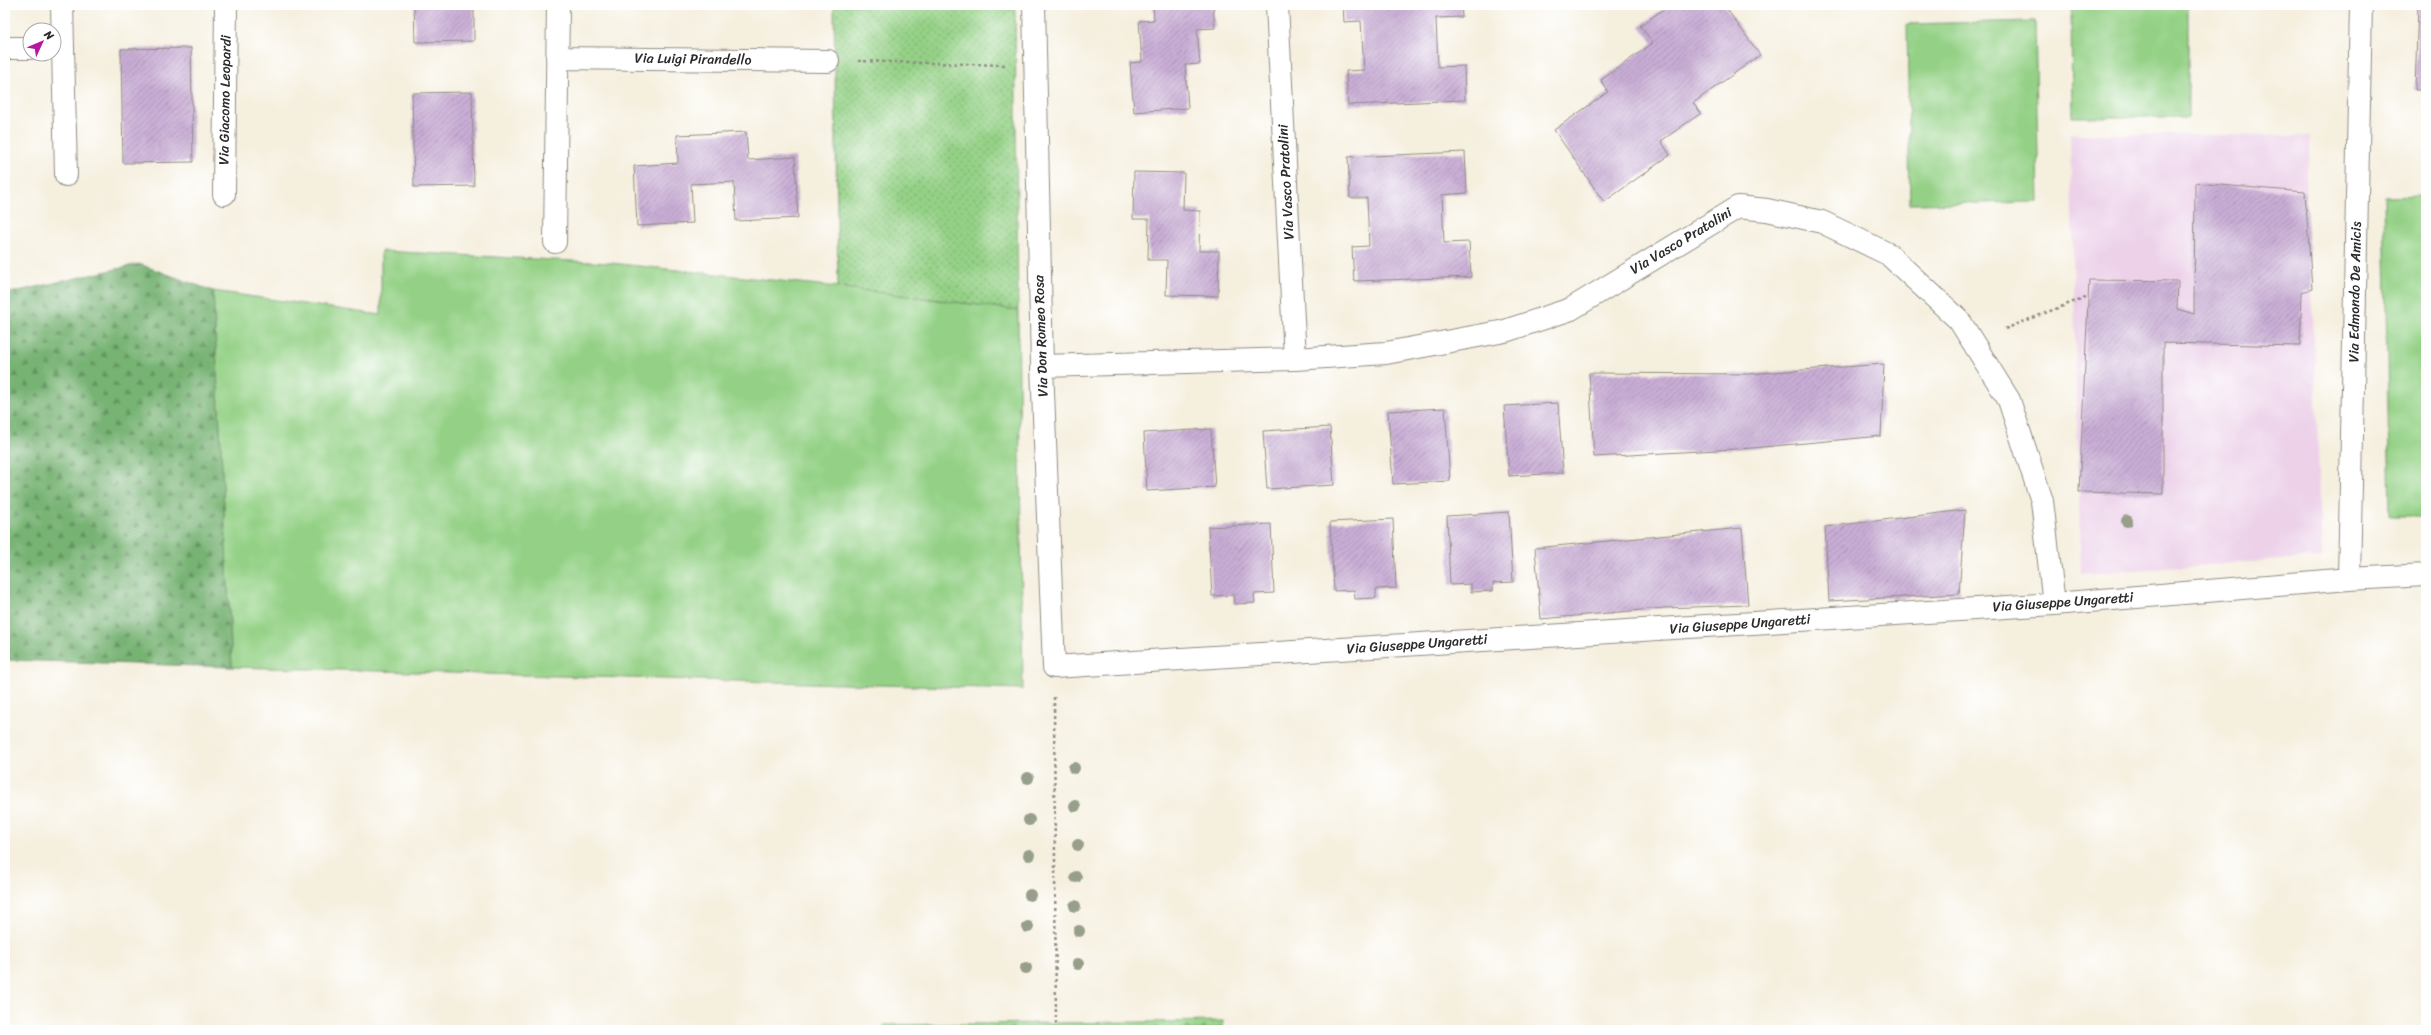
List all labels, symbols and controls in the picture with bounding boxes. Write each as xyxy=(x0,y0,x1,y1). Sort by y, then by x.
north arrow xyxy=(22,22,62,62)
text: N xyxy=(39,25,59,45)
street label: Via Giacomo Leopardi xyxy=(211,34,239,165)
street label: Via Luigi Pirandello xyxy=(634,45,752,73)
street label: Via Vasco Pratolini xyxy=(1270,123,1302,240)
street label: Via Vasco Pratolini xyxy=(1625,200,1738,281)
street label: Via Edmondo De Amicis xyxy=(2341,221,2369,363)
street label: Via Don Romeo Rosa xyxy=(1026,274,1056,397)
street label: Via Giuseppe Ungaretti xyxy=(1992,585,2135,619)
street label: Via Giuseppe Ungaretti xyxy=(1669,607,1812,641)
street label: Via Giuseppe Ungaretti xyxy=(1346,627,1489,661)

